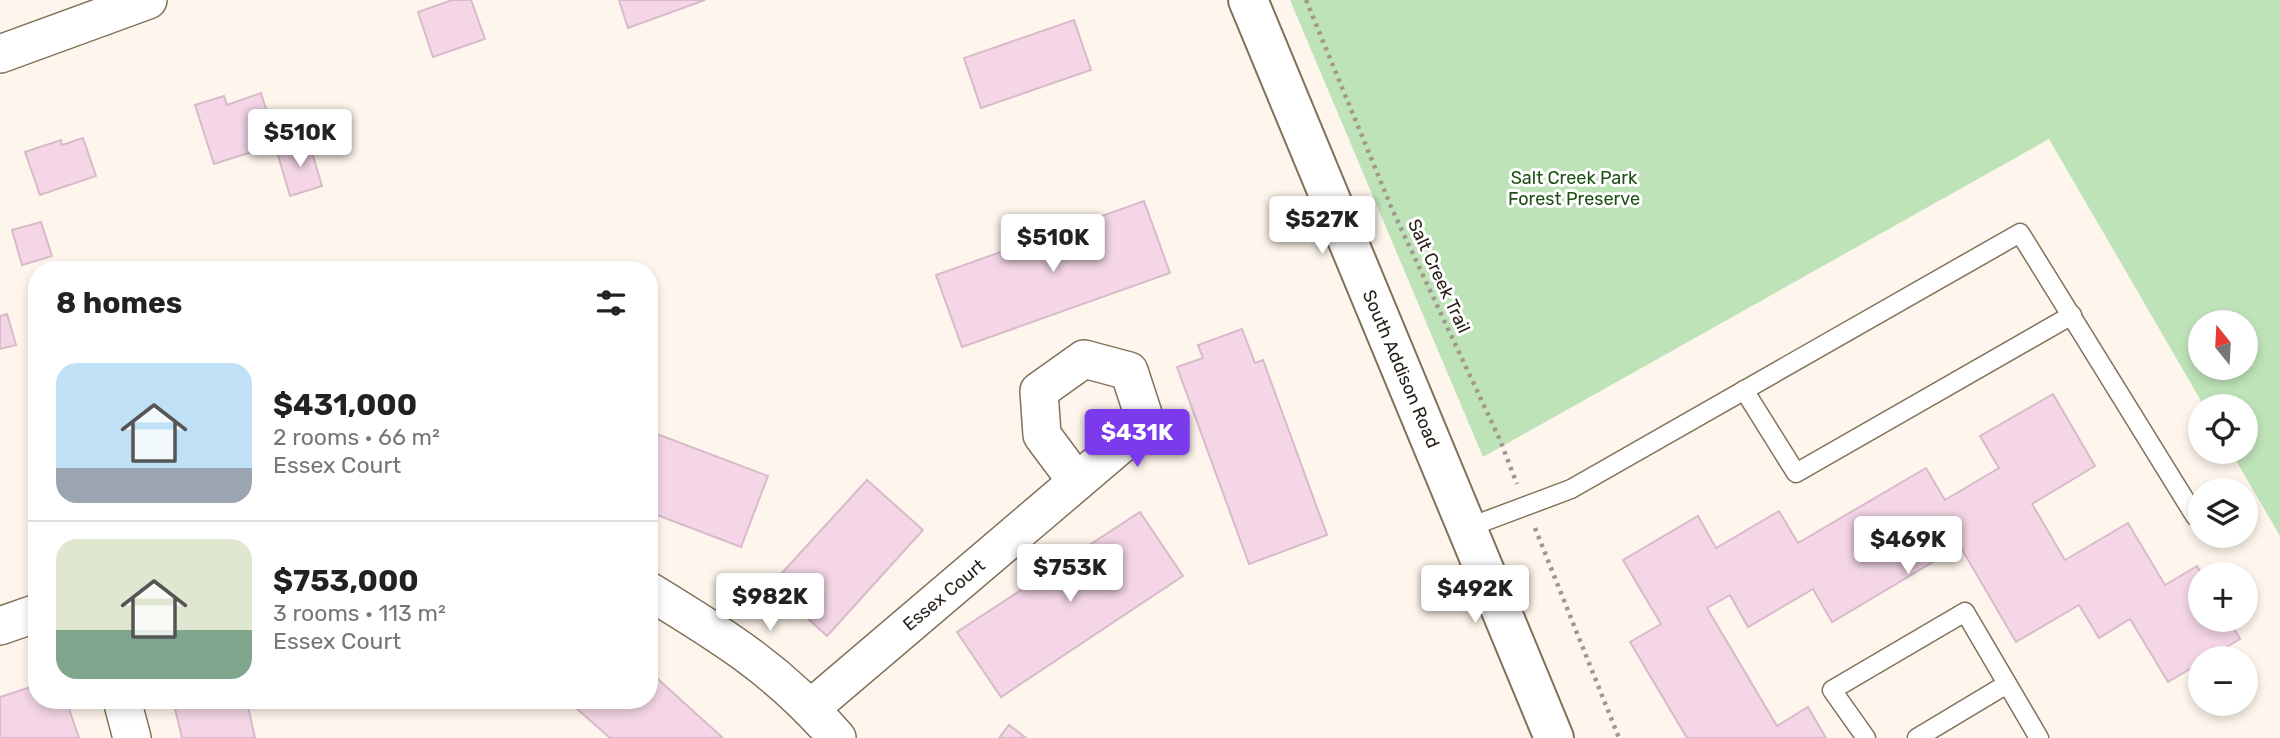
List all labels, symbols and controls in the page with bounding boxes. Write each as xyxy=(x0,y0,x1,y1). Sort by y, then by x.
pin: $510K xyxy=(251,110,349,169)
text: $510K xyxy=(264,118,336,146)
park label: Salt Creek Park Forest Preserve xyxy=(1508,167,1640,210)
pin: $527K xyxy=(1273,196,1371,256)
text: $527K xyxy=(1285,205,1359,233)
pin: $510K xyxy=(1004,215,1102,274)
street label: Salt Creek Trail xyxy=(1403,216,1475,336)
text: $510K xyxy=(1017,223,1089,251)
icon: filters xyxy=(592,284,630,322)
text: 8 homes xyxy=(56,285,182,321)
street label: South Addison Road xyxy=(1358,287,1444,451)
north arrow xyxy=(2188,310,2258,380)
map controls xyxy=(2188,310,2258,716)
text: $431,000 xyxy=(273,387,417,423)
icon: home xyxy=(112,391,196,475)
button: locate xyxy=(2188,394,2258,464)
pin: $431K xyxy=(1088,410,1186,469)
text: $431K xyxy=(1101,418,1173,446)
text: 2 rooms · 66 m² xyxy=(273,423,440,451)
text: Essex Court xyxy=(273,451,401,479)
button: layers xyxy=(2188,478,2258,548)
pin: $469K xyxy=(1859,516,1957,576)
text: $469K xyxy=(1870,525,1946,553)
pin: $753K xyxy=(1021,544,1119,604)
text: $753K xyxy=(1033,553,1107,581)
street label: Essex Court xyxy=(899,554,989,636)
button: + xyxy=(2188,562,2258,632)
text: $753,000 xyxy=(273,563,419,599)
pin: $492K xyxy=(1426,566,1524,625)
icon: home xyxy=(112,567,196,651)
pin: $982K xyxy=(721,574,819,633)
text: $492K xyxy=(1437,574,1513,602)
text: $982K xyxy=(732,582,808,610)
text: 3 rooms · 113 m² xyxy=(273,599,446,627)
text: Essex Court xyxy=(273,627,401,655)
button: − xyxy=(2188,646,2258,716)

